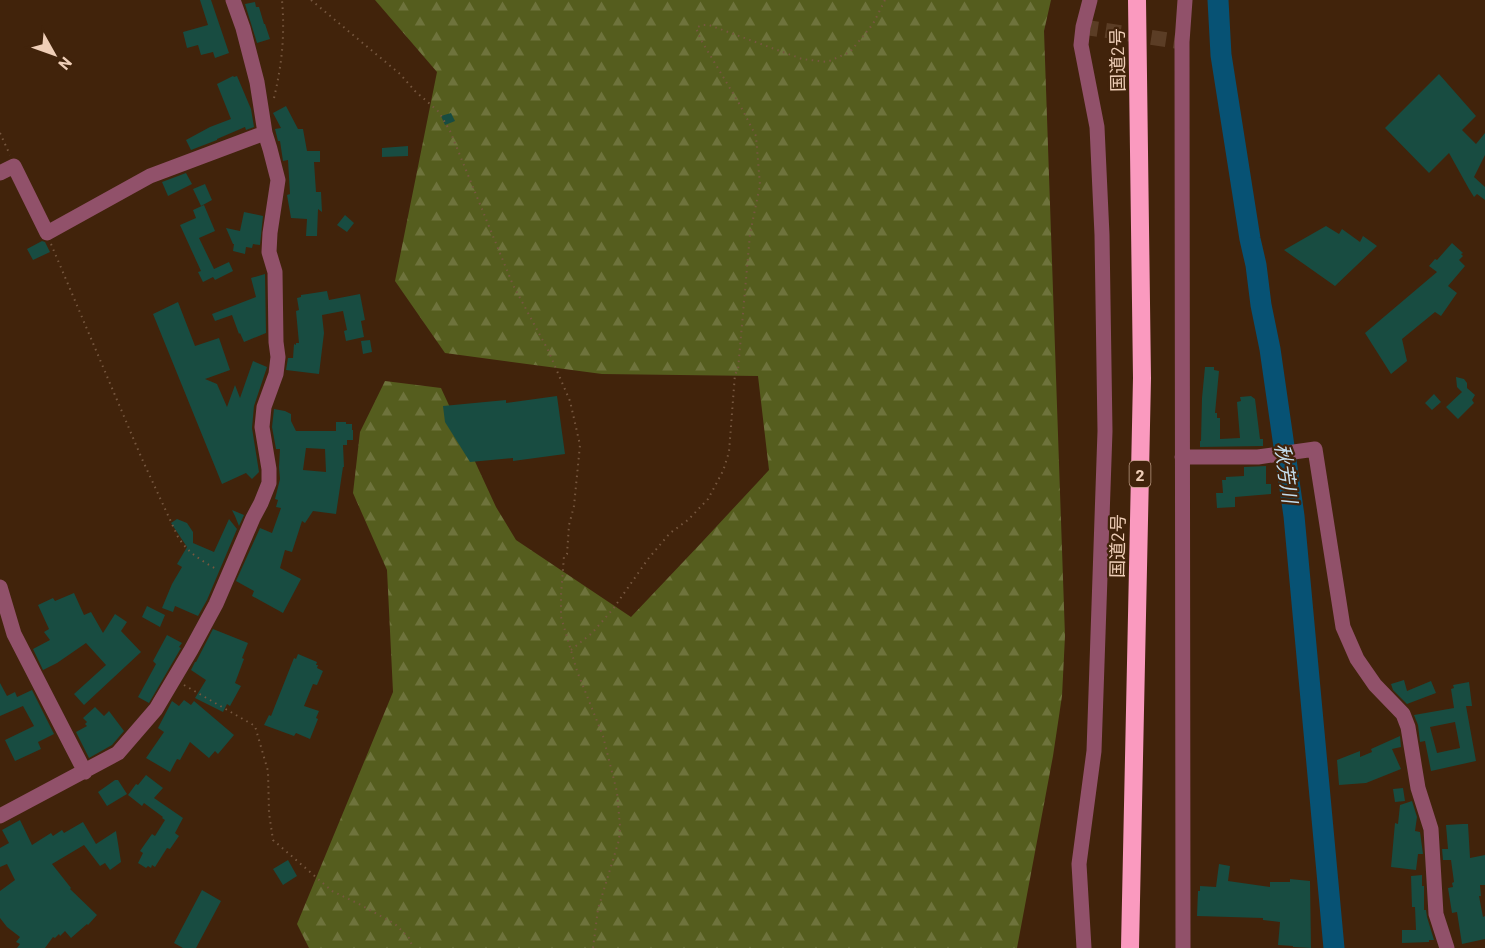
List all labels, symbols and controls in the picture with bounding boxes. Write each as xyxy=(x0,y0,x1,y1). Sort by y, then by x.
north arrow xyxy=(24,24,84,84)
street label: 国道2号 xyxy=(1105,28,1129,92)
text: N xyxy=(55,54,77,74)
water label: 秋芳川 xyxy=(1271,442,1303,506)
road number: 2 xyxy=(1130,461,1150,487)
street label: 国道2号 xyxy=(1105,514,1129,578)

